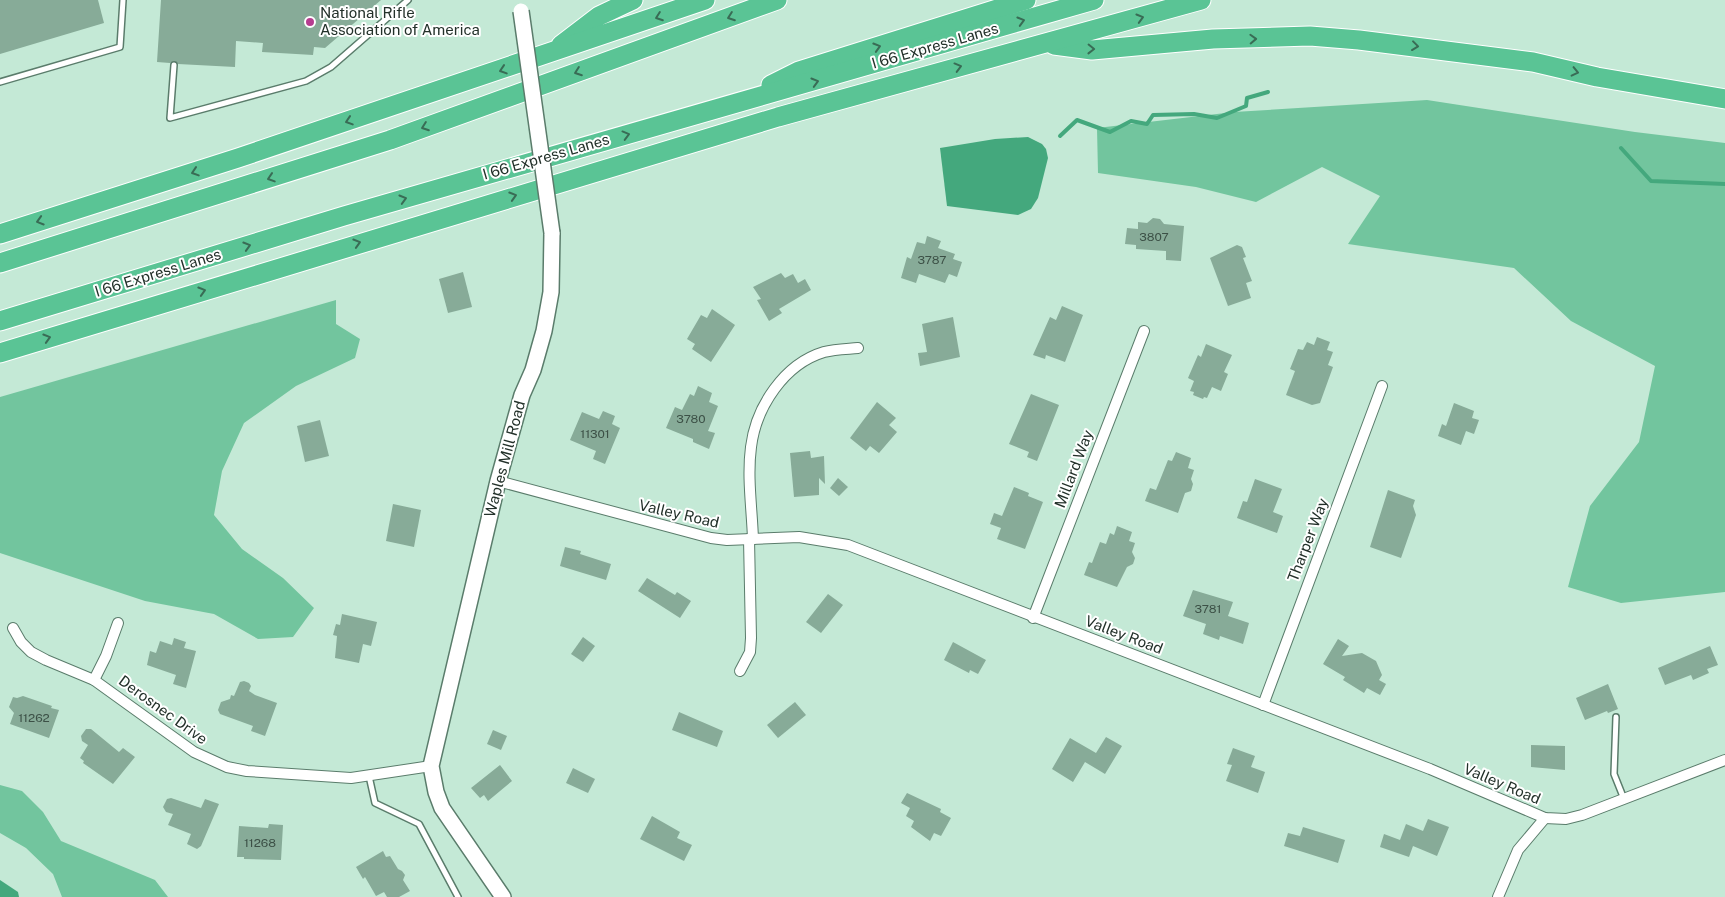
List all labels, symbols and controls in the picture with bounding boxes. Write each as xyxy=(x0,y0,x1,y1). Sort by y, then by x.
place label: National Rifle Association of America xyxy=(320,4,480,38)
one-way arrow xyxy=(655,11,663,21)
one-way arrow xyxy=(727,11,736,21)
one-way arrow xyxy=(1136,14,1144,24)
marker: National Rifle Association of America xyxy=(304,16,316,28)
one-way arrow xyxy=(1017,17,1025,27)
street label: I 66 Express Lanes xyxy=(870,19,1000,72)
one-way arrow xyxy=(1250,34,1257,44)
one-way arrow xyxy=(1411,40,1419,51)
one-way arrow xyxy=(872,43,880,53)
one-way arrow xyxy=(1088,44,1095,54)
one-way arrow xyxy=(953,62,962,73)
one-way arrow xyxy=(499,64,508,74)
one-way arrow xyxy=(574,66,583,76)
one-way arrow xyxy=(1571,66,1580,77)
one-way arrow xyxy=(810,77,819,87)
one-way arrow xyxy=(345,115,354,125)
one-way arrow xyxy=(422,121,430,131)
street label: I 66 Express Lanes xyxy=(481,130,611,183)
one-way arrow xyxy=(622,130,630,140)
one-way arrow xyxy=(191,166,199,176)
one-way arrow xyxy=(267,172,276,182)
one-way arrow xyxy=(508,192,517,202)
one-way arrow xyxy=(398,194,407,204)
one-way arrow xyxy=(36,216,44,226)
house number: 3807 xyxy=(1139,230,1169,244)
one-way arrow xyxy=(353,239,361,249)
one-way arrow xyxy=(243,241,251,251)
street label: I 66 Express Lanes xyxy=(93,245,223,300)
house number: 3787 xyxy=(917,253,947,267)
one-way arrow xyxy=(197,286,206,296)
one-way arrow xyxy=(42,334,50,344)
street label: Waples Mill Road xyxy=(481,399,528,519)
house number: 3780 xyxy=(676,412,706,426)
house number: 11301 xyxy=(580,427,610,441)
street label: Millard Way xyxy=(1051,428,1096,510)
street label: Valley Road xyxy=(637,496,721,531)
street label: Tharper Way xyxy=(1284,496,1331,584)
house number: 3781 xyxy=(1195,602,1221,616)
street label: Valley Road xyxy=(1083,612,1165,657)
street label: Derosnec Drive xyxy=(116,672,211,747)
house number: 11262 xyxy=(18,711,50,725)
street label: Valley Road xyxy=(1461,760,1543,807)
house number: 11268 xyxy=(244,836,276,850)

